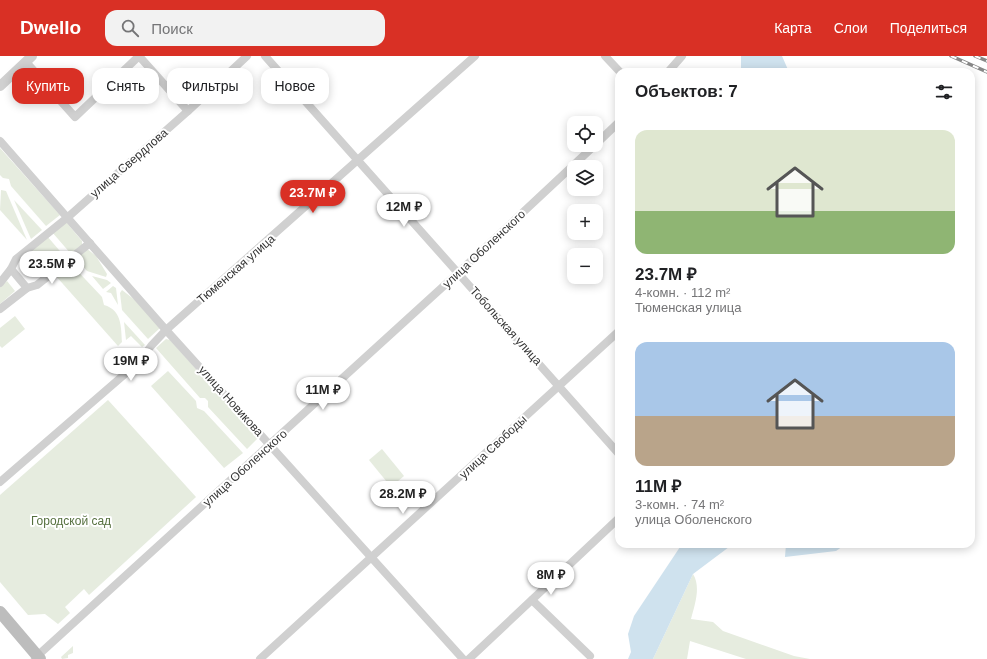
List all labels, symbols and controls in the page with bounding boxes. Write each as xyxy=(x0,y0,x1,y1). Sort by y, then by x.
search box xyxy=(105,10,385,46)
text: Dwello xyxy=(20,17,81,38)
icon: search xyxy=(119,17,141,39)
text: Поиск xyxy=(151,20,193,37)
text: Карта xyxy=(774,20,812,36)
text: Слои xyxy=(834,20,868,36)
text: Поделиться xyxy=(890,20,967,36)
chip: Купить xyxy=(12,68,84,104)
chip: Снять xyxy=(92,68,159,104)
chip: Фильтры xyxy=(167,68,253,104)
chip: Новое xyxy=(261,68,329,104)
icon: filters xyxy=(933,81,955,103)
text: Объектов: 7 xyxy=(635,82,738,101)
map controls xyxy=(567,116,603,284)
button: locate xyxy=(567,116,603,152)
street label: улица Свердлова xyxy=(87,125,171,200)
icon: home xyxy=(759,156,831,228)
button: layers xyxy=(567,160,603,196)
pin: 23.7M ₽ xyxy=(276,180,350,214)
text: 23.7M ₽ xyxy=(289,185,337,200)
pin: 12M ₽ xyxy=(376,194,432,228)
text: 12M ₽ xyxy=(386,199,422,214)
button: + xyxy=(567,204,603,240)
street label: улица Оболенского xyxy=(440,207,529,291)
street label: Тюменская улица xyxy=(194,231,278,307)
button: − xyxy=(567,248,603,284)
pin: 23.5M ₽ xyxy=(15,251,89,285)
text: 23.5M ₽ xyxy=(28,256,76,271)
text: 23.7M ₽ xyxy=(635,265,697,284)
street label: Тобольская улица xyxy=(467,284,545,368)
text: 4-комн. · 112 m² xyxy=(635,285,730,300)
text: Тюменская улица xyxy=(635,300,741,315)
pin: 19M ₽ xyxy=(103,348,159,382)
text: 19M ₽ xyxy=(113,353,149,368)
street label: улица Новикова xyxy=(196,363,266,439)
icon: home xyxy=(759,368,831,440)
pin: 11M ₽ xyxy=(295,377,351,411)
text: 11M ₽ xyxy=(305,382,341,397)
street label: улица Свободы xyxy=(456,412,530,482)
street label: улица Оболенского xyxy=(200,426,290,509)
text: 11M ₽ xyxy=(635,477,682,496)
pin: 28.2M ₽ xyxy=(366,481,440,515)
text: 28.2M ₽ xyxy=(379,486,427,501)
text: 3-комн. · 74 m² xyxy=(635,497,724,512)
text: улица Оболенского xyxy=(635,512,752,527)
park label: Городской сад xyxy=(31,514,111,528)
pin: 8M ₽ xyxy=(527,562,575,596)
text: 8M ₽ xyxy=(536,567,566,582)

